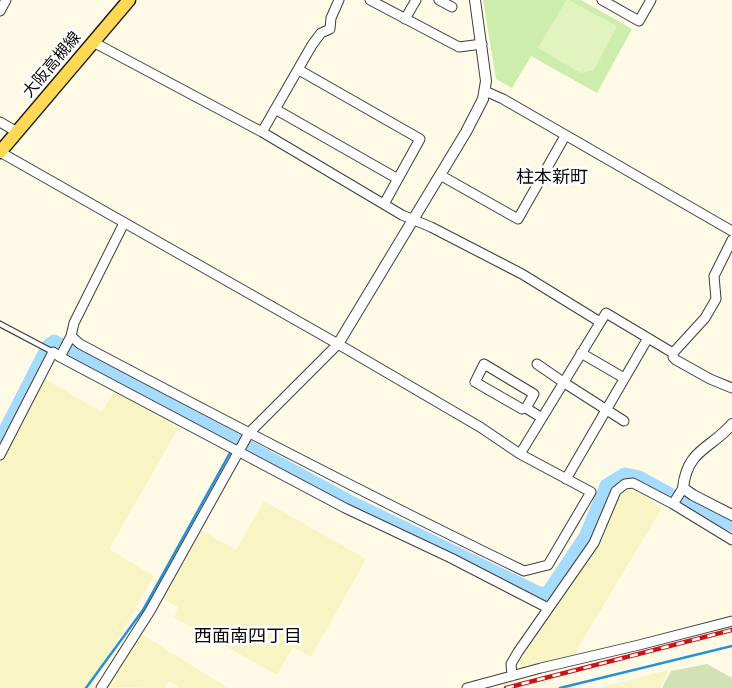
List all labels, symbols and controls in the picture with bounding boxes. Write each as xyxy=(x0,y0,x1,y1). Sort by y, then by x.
street label: 大阪高槻線 xyxy=(19,28,85,102)
district label: 柱本新町 xyxy=(516,167,588,189)
district label: 西面南四丁目 xyxy=(194,626,302,648)

